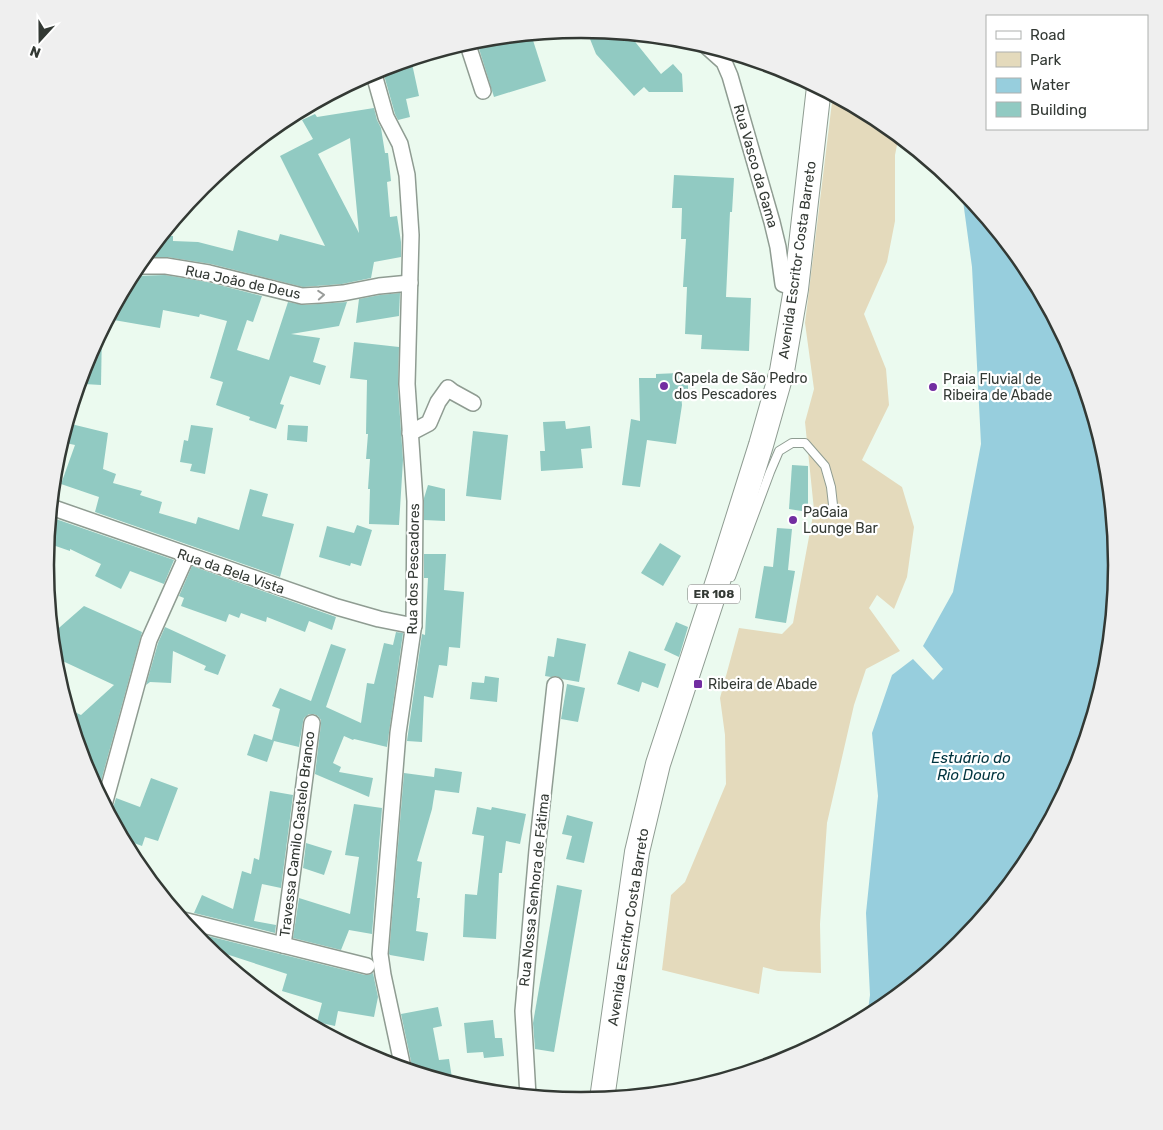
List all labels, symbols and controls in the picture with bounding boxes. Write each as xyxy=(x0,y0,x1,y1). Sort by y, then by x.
north arrow xyxy=(15,15,65,65)
legend xyxy=(986,15,1148,130)
text: Road xyxy=(1030,26,1066,44)
text: N xyxy=(28,42,43,61)
text: Park xyxy=(1030,51,1061,69)
text: Water xyxy=(1030,76,1070,94)
text: Building xyxy=(1030,101,1087,119)
street label: Rua Vasco da Gama xyxy=(730,102,781,230)
street label: Avenida Escritor Costa Barreto xyxy=(775,160,820,360)
street label: Rua João de Deus xyxy=(184,262,302,303)
one-way arrow xyxy=(317,290,325,301)
place label: Capela de São Pedro dos Pescadores xyxy=(674,370,808,403)
place label: Praia Fluvial de Ribeira de Abade xyxy=(943,371,1052,404)
marker: Capela de São Pedro dos Pescadores xyxy=(658,380,670,392)
marker: Praia Fluvial de Ribeira de Abade xyxy=(927,381,939,393)
street label: Rua dos Pescadores xyxy=(404,503,423,635)
place label: PaGaia Lounge Bar xyxy=(803,504,878,537)
marker: PaGaia Lounge Bar xyxy=(787,514,799,526)
street label: Rua da Bela Vista xyxy=(175,545,287,598)
road number: ER 108 xyxy=(688,584,740,604)
place label: Ribeira de Abade xyxy=(708,676,817,693)
marker: Ribeira de Abade xyxy=(692,678,704,690)
street label: Travessa Camilo Castelo Branco xyxy=(276,730,319,938)
water label: Estuário do Rio Douro xyxy=(931,749,1011,784)
street label: Rua Nossa Senhora de Fátima xyxy=(516,793,553,987)
street label: Avenida Escritor Costa Barreto xyxy=(604,827,653,1027)

